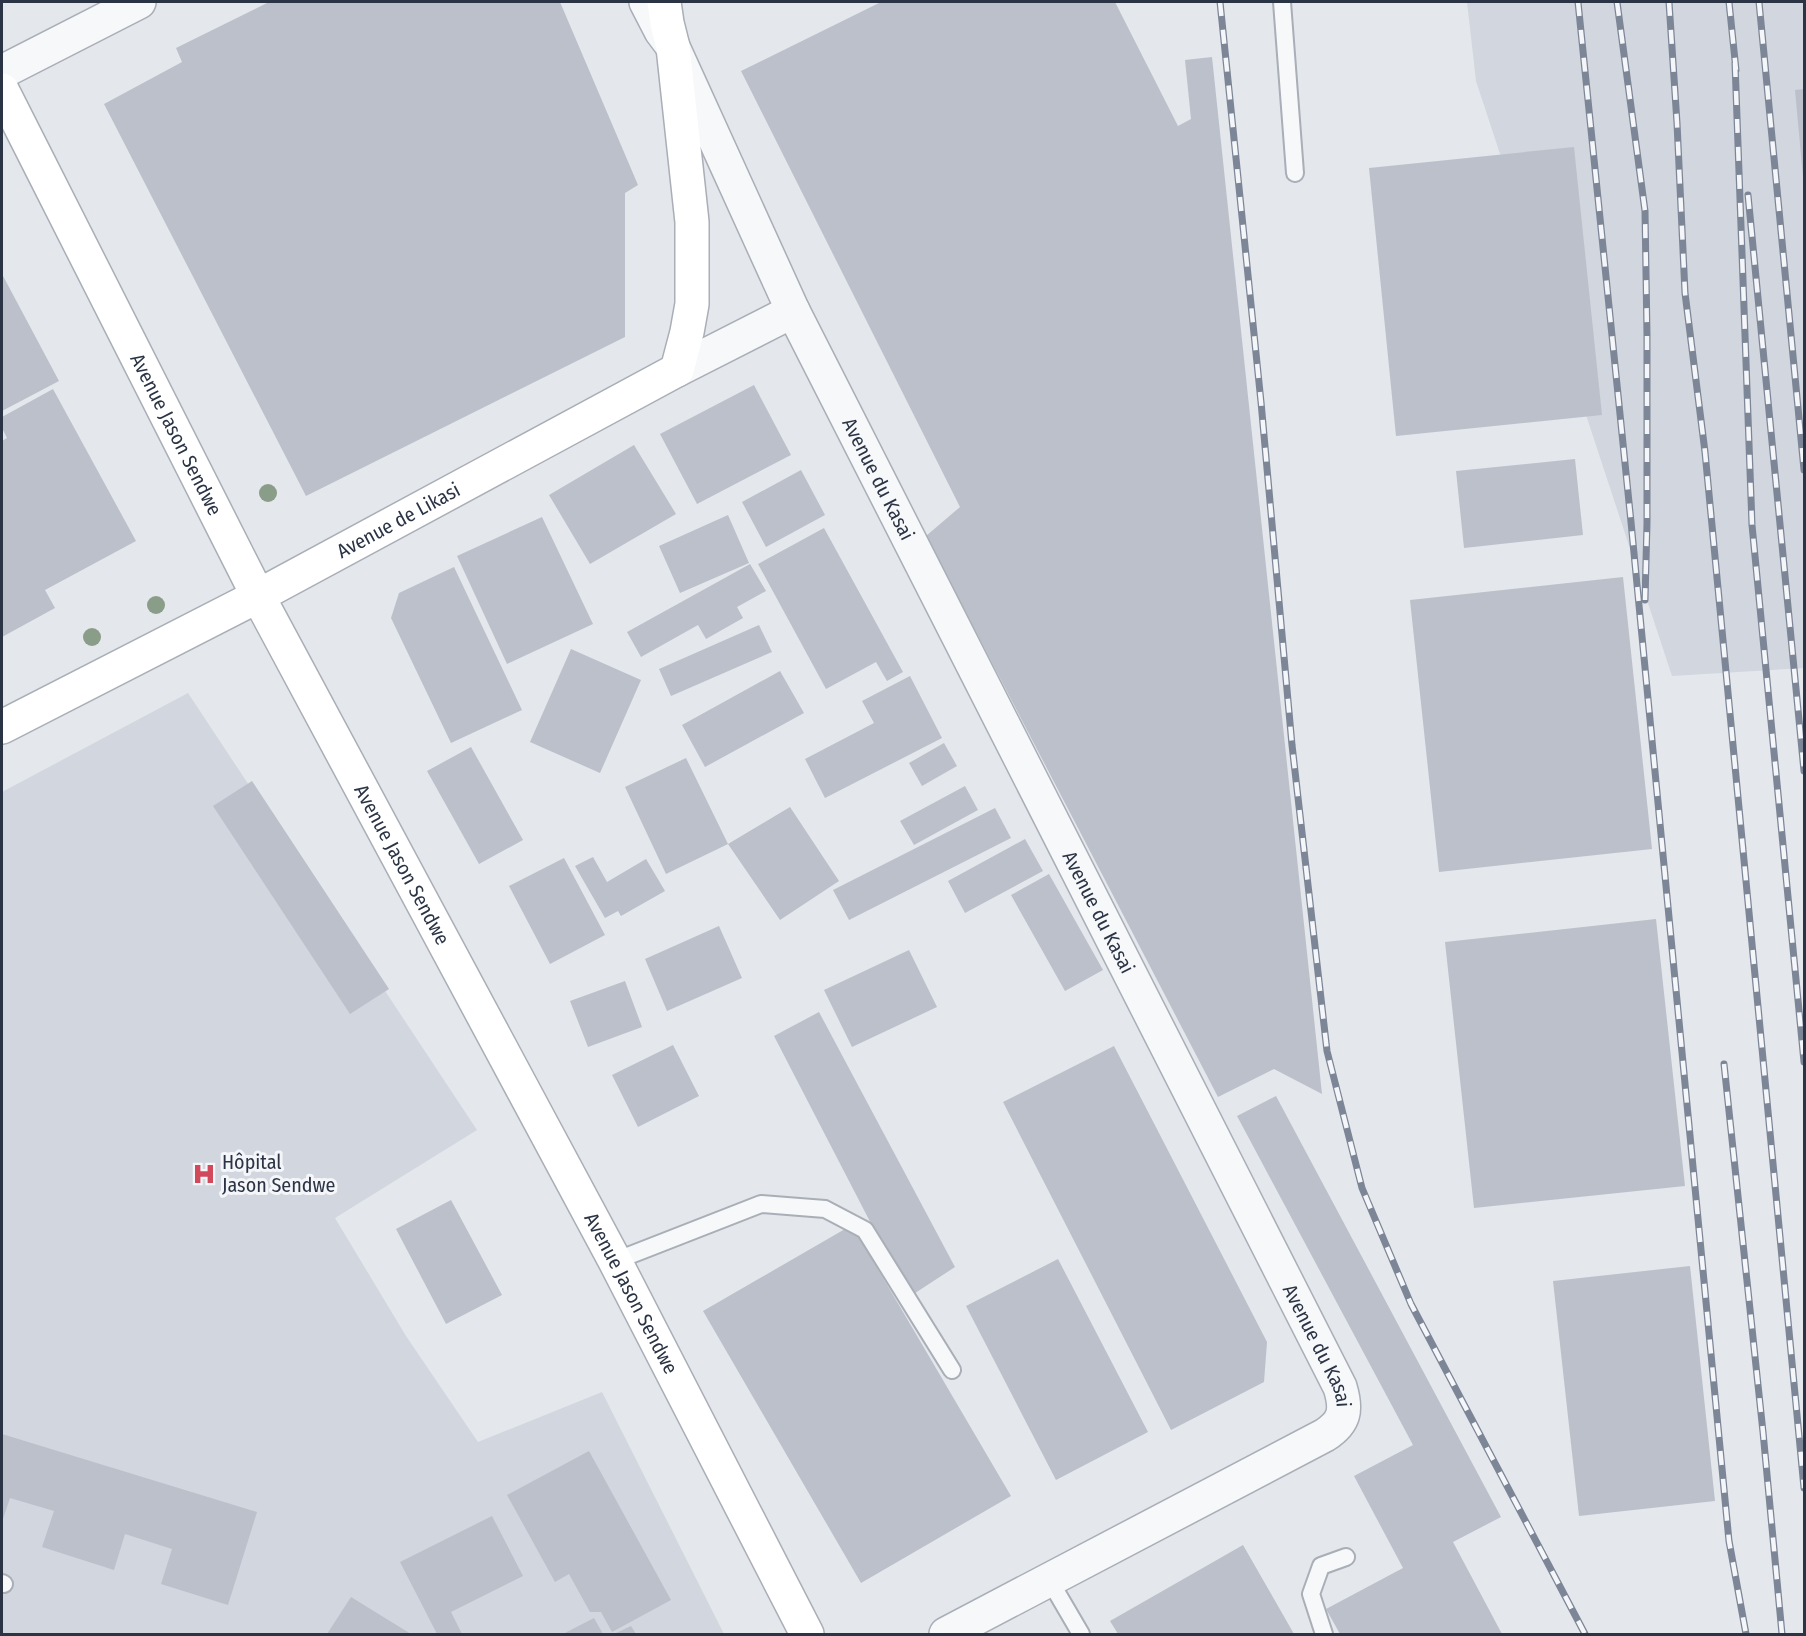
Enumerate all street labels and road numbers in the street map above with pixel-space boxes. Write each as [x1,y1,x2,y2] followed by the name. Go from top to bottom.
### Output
[125,349,227,519] street label: Avenue Jason Sendwe
[837,414,919,544] street label: Avenue du Kasai
[333,477,464,563] street label: Avenue de Likasi
[349,780,455,949] street label: Avenue Jason Sendwe
[1058,847,1140,977] street label: Avenue du Kasai
[579,1209,683,1378] street label: Avenue Jason Sendwe
[1278,1280,1356,1408] street label: Avenue du Kasai

